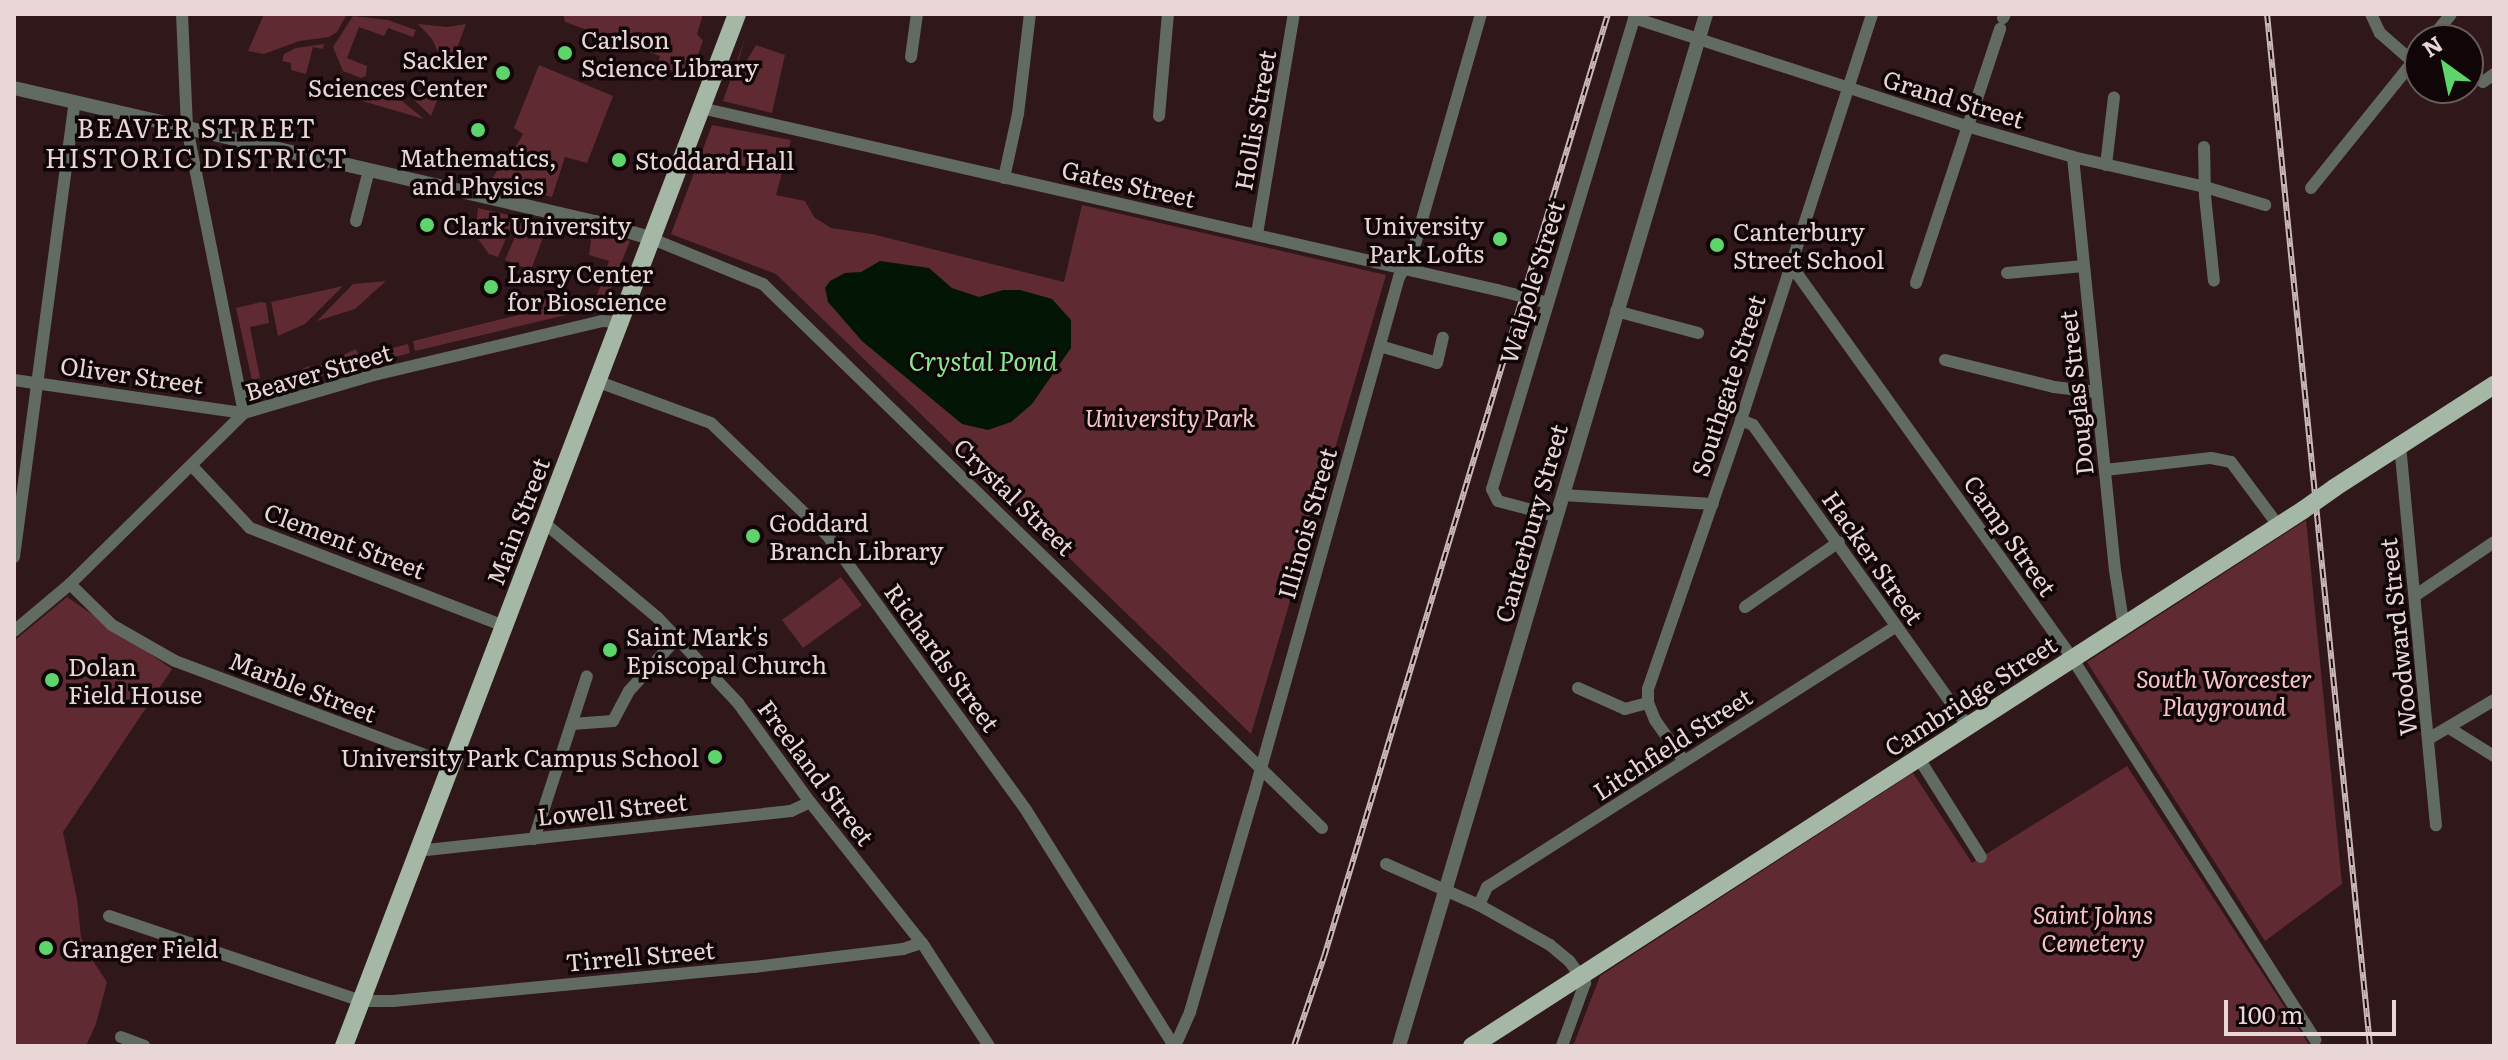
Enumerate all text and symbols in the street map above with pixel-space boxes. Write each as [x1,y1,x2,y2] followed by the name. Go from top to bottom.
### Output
[2404,24,2484,104] north arrow
[581,25,759,81] place label: Carlson Science Library
[2415,26,2448,64] text: N
[556,44,574,62] marker: Carlson Science Library
[308,45,487,101] place label: Sackler Sciences Center
[1227,48,1281,192] street label: Hollis Street
[1880,63,2028,133] street label: Grand Street
[494,64,512,82] marker: Sackler Sciences Center
[45,111,349,172] district label: BEAVER STREET HISTORIC DISTRICT
[469,121,487,139] marker: Mathematics, and Physics
[399,143,557,199] place label: Mathematics, and Physics
[635,146,794,174] place label: Stoddard Hall
[610,151,628,169] marker: Stoddard Hall
[1059,154,1199,212] street label: Gates Street
[1493,197,1569,367] street label: Walpole Street
[443,211,631,239] place label: Clark University
[1363,211,1484,267] place label: University Park Lofts
[418,216,436,234] marker: Clark University
[1733,217,1884,273] place label: Canterbury Street School
[1491,230,1509,248] marker: University Park Lofts
[1708,236,1726,254] marker: Canterbury Street School
[507,259,667,315] place label: Lasry Center for Bioscience
[482,278,500,296] marker: Lasry Center for Bioscience
[1684,291,1770,479] street label: Southgate Street
[2052,309,2098,477] street label: Douglas Street
[241,336,395,406] street label: Beaver Street
[908,344,1058,376] water label: Crystal Pond
[59,350,205,398] street label: Oliver Street
[1085,403,1255,431] park label: University Park
[1488,420,1572,626] street label: Canterbury Street
[949,432,1081,560] street label: Crystal Street
[1271,444,1341,602] street label: Illinois Street
[480,453,554,589] street label: Main Street
[1959,469,2063,601] street label: Camp Street
[1817,485,1931,629] street label: Hacker Street
[260,496,430,584] street label: Clement Street
[769,508,943,564] place label: Goddard Branch Library
[744,527,762,545] marker: Goddard Branch Library
[2372,537,2422,737] street label: Woodward Street
[880,577,1006,737] street label: Richards Street
[626,622,827,678] place label: Saint Mark's Episcopal Church
[1879,629,2061,761] street label: Cambridge Street
[601,641,619,659] marker: Saint Mark's Episcopal Church
[225,645,381,727] street label: Marble Street
[68,652,202,708] place label: Dolan Field House
[2136,664,2312,720] park label: South Worcester Playground
[43,671,61,689] marker: Dolan Field House
[1587,681,1757,805] street label: Litchfield Street
[753,694,881,850] street label: Freeland Street
[340,743,699,771] place label: University Park Campus School
[706,748,724,766] marker: University Park Campus School
[535,786,689,830] street label: Lowell Street
[2033,900,2153,956] park label: Saint Johns Cemetery
[62,934,218,962] place label: Granger Field
[564,934,716,976] street label: Tirrell Street
[37,939,55,957] marker: Granger Field
[2228,984,2400,1034] scale bar
[2238,996,2304,1031] text: 100 m

